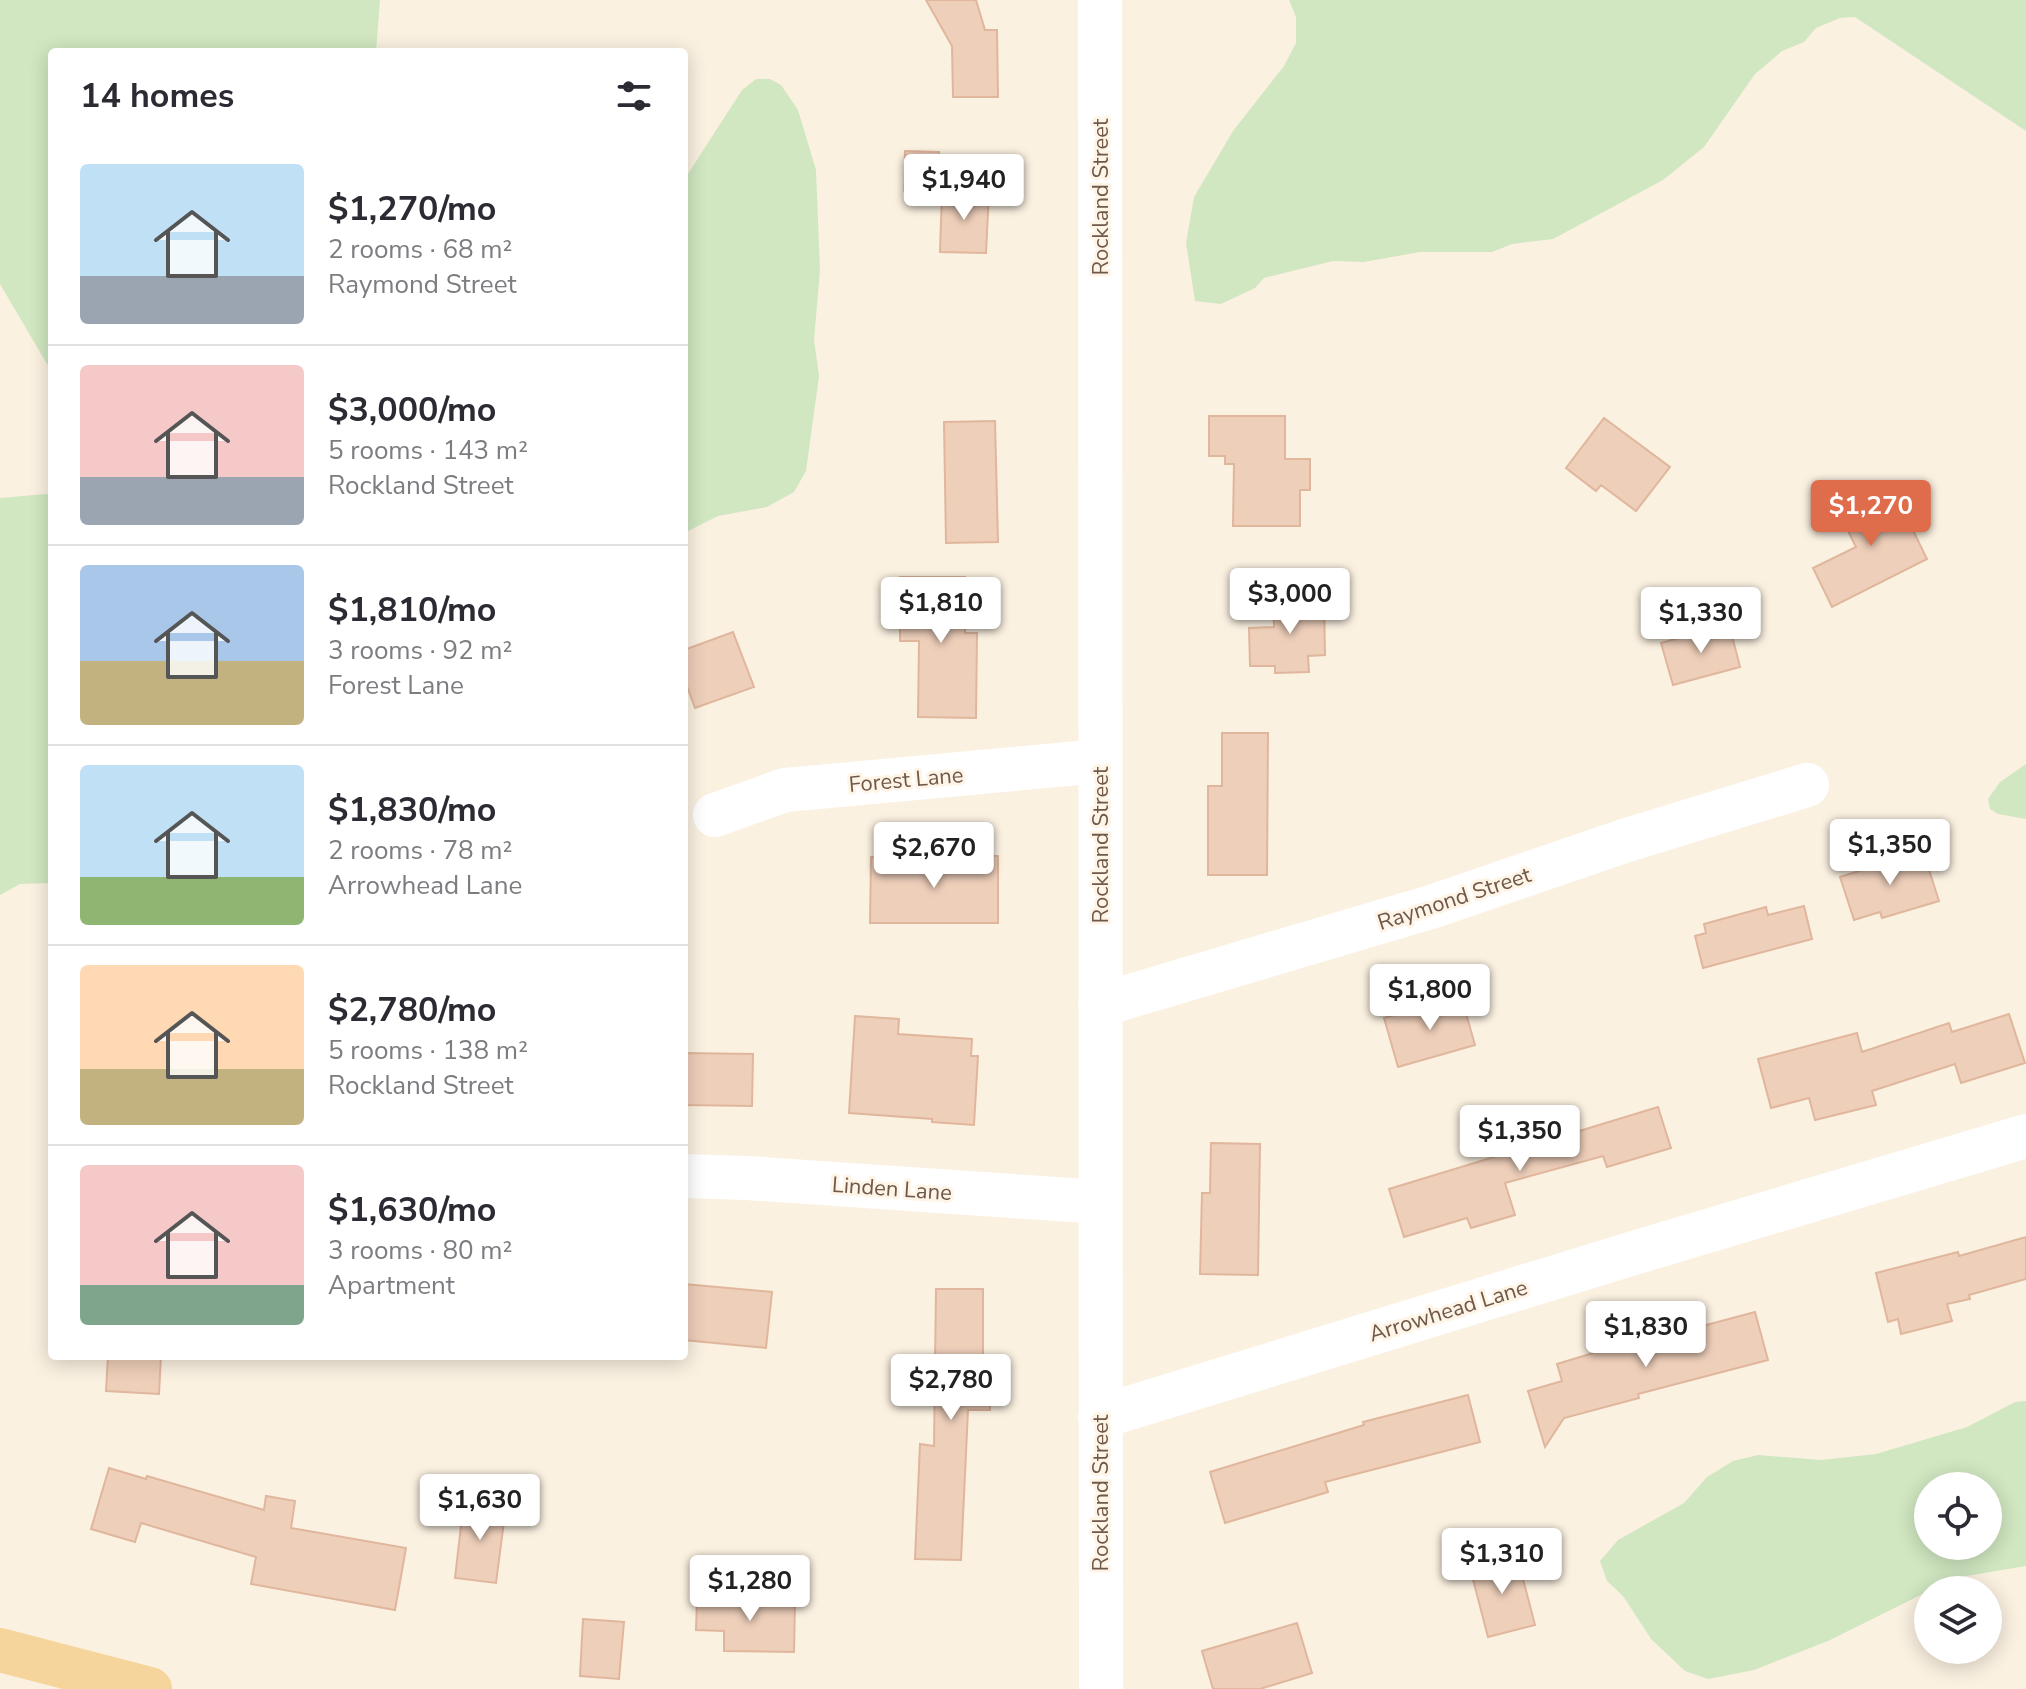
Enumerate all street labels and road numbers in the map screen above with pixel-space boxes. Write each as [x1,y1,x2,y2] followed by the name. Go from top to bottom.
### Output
[1086,118,1116,276] street label: Rockland Street
[848,760,965,800] street label: Forest Lane
[1086,766,1116,924] street label: Rockland Street
[1374,860,1535,938] street label: Raymond Street
[831,1170,953,1208] street label: Linden Lane
[1365,1273,1531,1349] street label: Arrowhead Lane
[1086,1414,1116,1572] street label: Rockland Street

